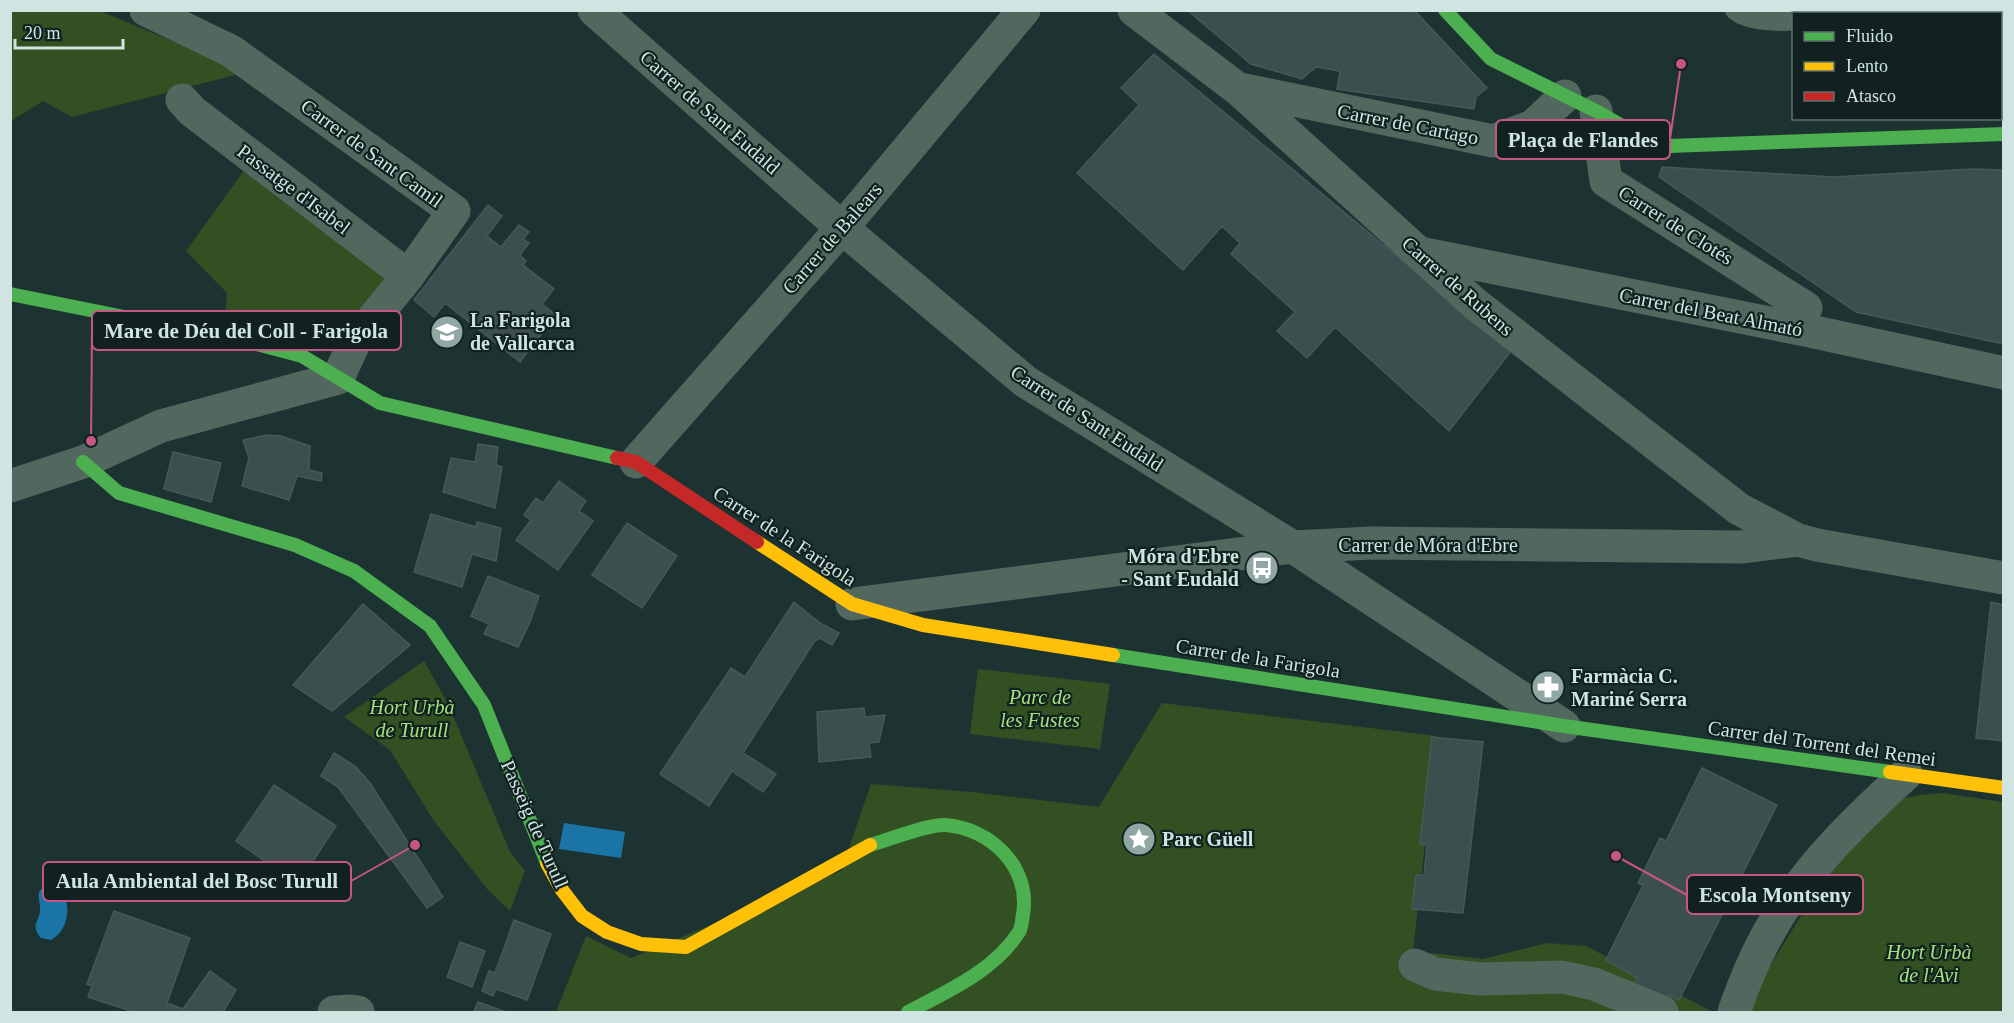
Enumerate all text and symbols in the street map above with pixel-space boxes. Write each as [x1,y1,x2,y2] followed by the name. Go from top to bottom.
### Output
[15,12,123,50] scale bar
[1792,12,2002,120] legend
[24,23,61,43] text: 20 m
[1846,26,1893,46] text: Fluido
[636,46,784,178] street label: Carrer de Sant Eudald
[1846,56,1888,76] text: Lento
[1846,86,1896,106] text: Atasco
[297,94,447,212] street label: Carrer de Sant Camil
[1335,100,1480,149] street label: Carrer de Cartago
[1496,120,1670,159] callout: Plaça de Flandes
[1508,128,1658,152] text: Plaça de Flandes
[233,140,355,240] street label: Passatge d'Isabel
[778,178,886,298] street label: Carrer de Balears
[1615,181,1738,269] street label: Carrer de Clotés
[1398,232,1518,340] street label: Carrer de Rubens
[1618,283,1804,341] street label: Carrer del Beat Almató
[470,309,575,354] place label: La Farigola de Vallcarca
[92,311,401,350] callout: Mare de Déu del Coll - Farigola
[429,314,465,350] school or university icon: La Farigola de Vallcarca
[104,319,389,343] text: Mare de Déu del Coll - Farigola
[1007,361,1167,475] street label: Carrer de Sant Eudald
[709,482,861,591] street label: Carrer de la Farigola
[1338,534,1518,556] street label: Carrer de Móra d'Ebre
[1121,545,1239,590] place label: Móra d'Ebre - Sant Eudald
[1244,550,1280,586] bus stop icon: Móra d'Ebre - Sant Eudald
[1174,634,1342,683] street label: Carrer de la Farigola
[1571,665,1687,710] place label: Farmàcia C. Mariné Serra
[1530,669,1566,705] pharmacy icon: Farmàcia C. Mariné Serra
[1000,686,1080,731] park label: Parc de les Fustes
[368,696,455,741] park label: Hort Urbà de Turull
[1706,716,1938,770] street label: Carrer del Torrent del Remei
[496,757,573,892] street label: Passeig de Turull
[1121,821,1157,857] place icon: Parc Güell
[1162,828,1254,850] place label: Parc Güell
[43,862,351,901] callout: Aula Ambiental del Bosc Turull
[56,869,338,893] text: Aula Ambiental del Bosc Turull
[1687,875,1863,914] callout: Escola Montseny
[1699,883,1852,907] text: Escola Montseny
[1885,941,1972,986] park label: Hort Urbà de l'Avi

